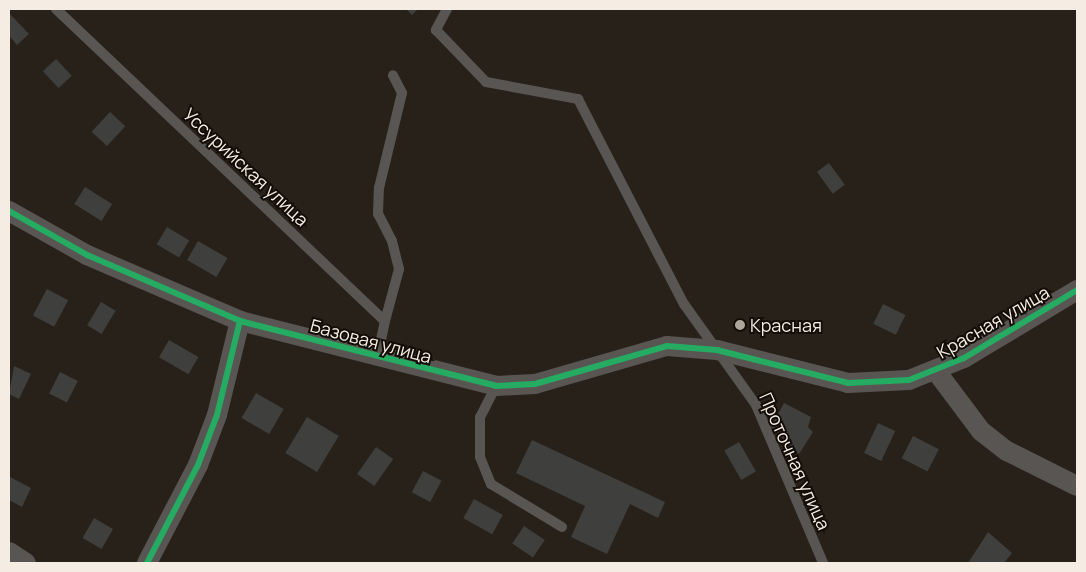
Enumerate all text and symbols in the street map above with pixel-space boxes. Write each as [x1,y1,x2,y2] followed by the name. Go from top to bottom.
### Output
[179,104,313,230] street label: Уссурийская улица
[933,281,1053,363] street label: Красная улица
[308,314,434,368] street label: Базовая улица
[750,314,822,336] place label: Красная
[734,319,746,331] marker: Красная
[755,389,835,533] street label: Проточная улица

